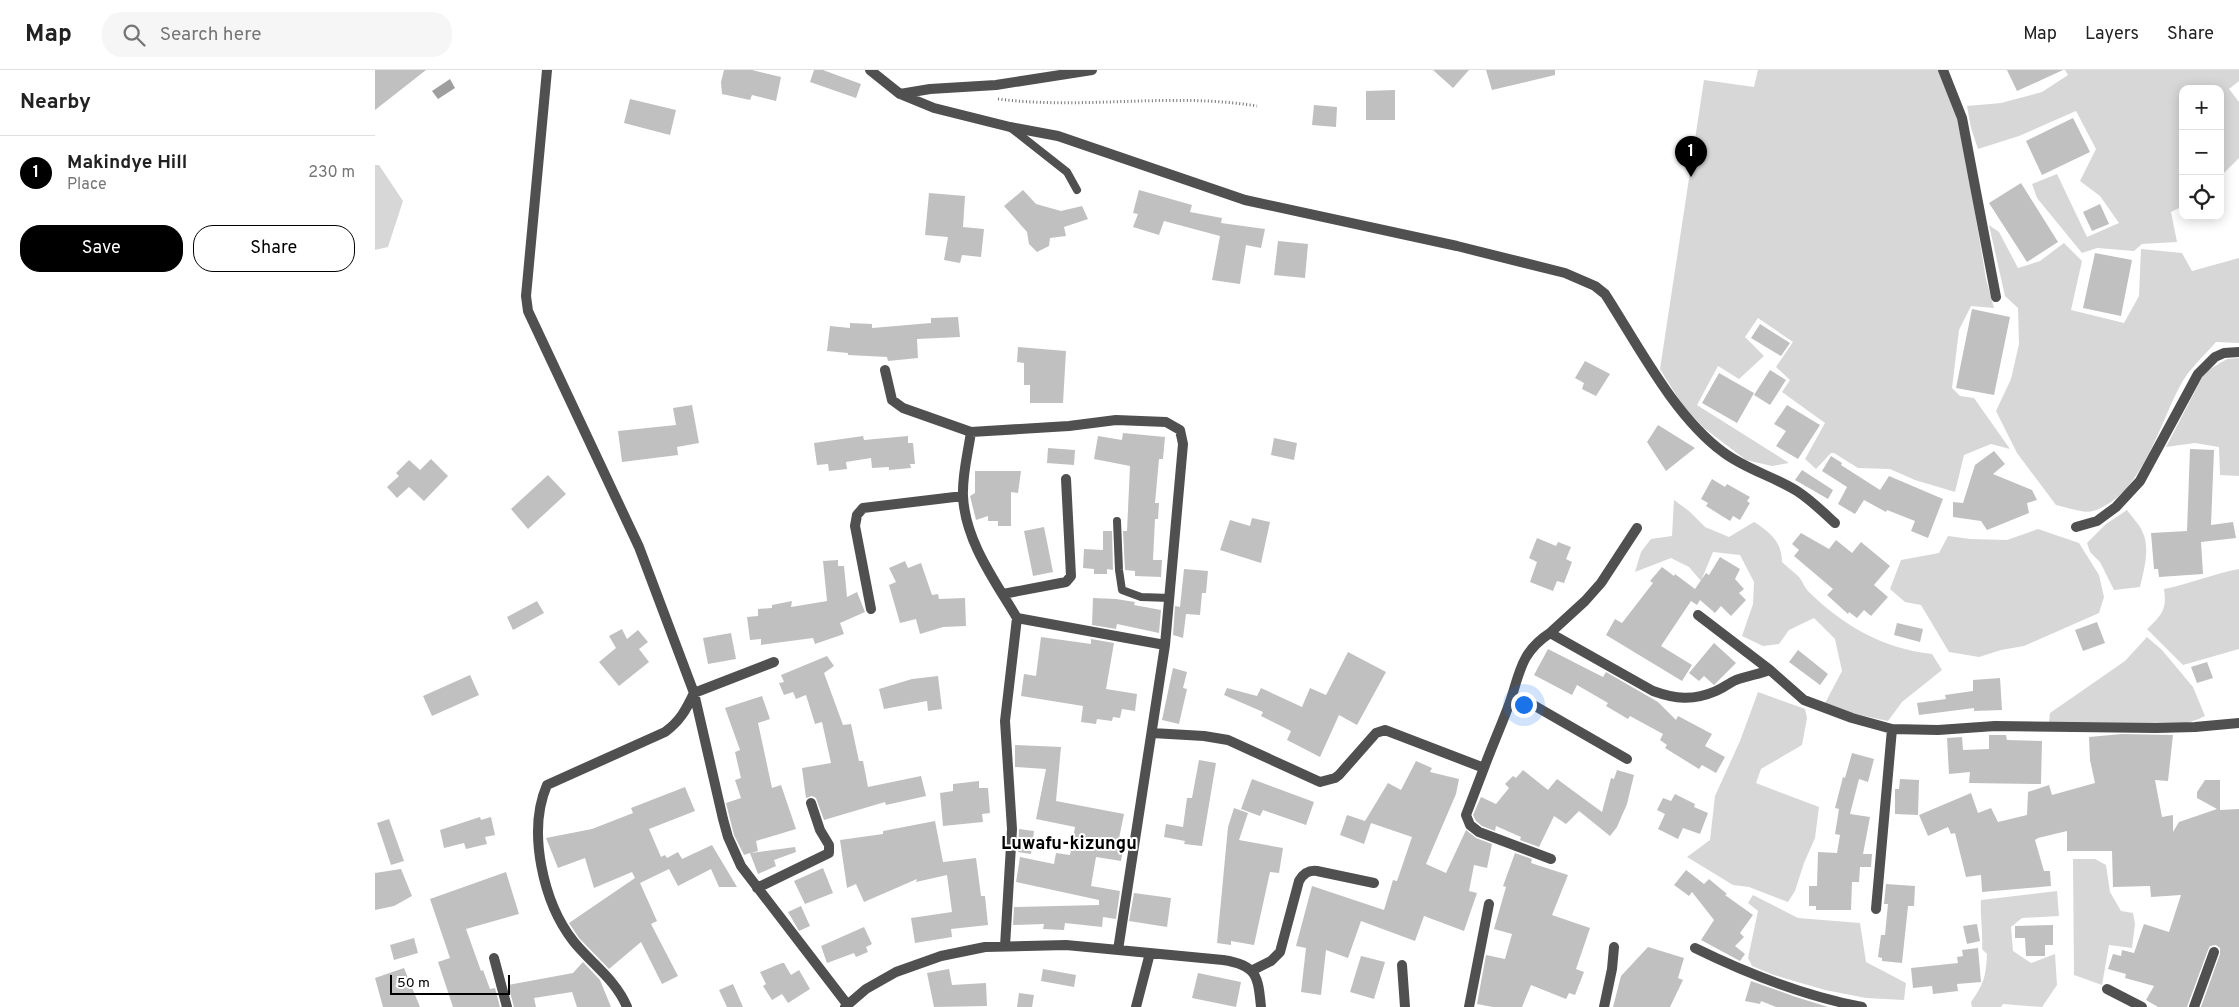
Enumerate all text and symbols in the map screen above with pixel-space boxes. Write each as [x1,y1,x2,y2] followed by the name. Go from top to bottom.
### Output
[102,12,452,57] search box
[25,20,72,50] text: Map
[120,21,148,49] icon: search
[160,23,261,47] text: Search here
[2023,23,2057,46] text: Map
[2085,23,2139,46] text: Layers
[2167,23,2214,46] text: Share
[2179,85,2224,220] map controls
[2179,85,2224,130] button: +
[20,89,91,116] text: Nearby
[2179,130,2224,175] button: −
[1675,136,1707,177] pin: 1
[67,151,187,175] text: Makindye Hill
[33,163,39,183] text: 1
[308,163,355,183] text: 230 m
[67,175,107,195] text: Place
[2179,175,2224,220] button: locate
[20,225,183,272] button: Save
[193,225,355,272] button: Share
[1511,692,1537,718] your location
[1001,833,1137,856] district label: Luwafu-kizungu
[390,972,510,995] scale bar
[397,975,430,992] text: 50 m

